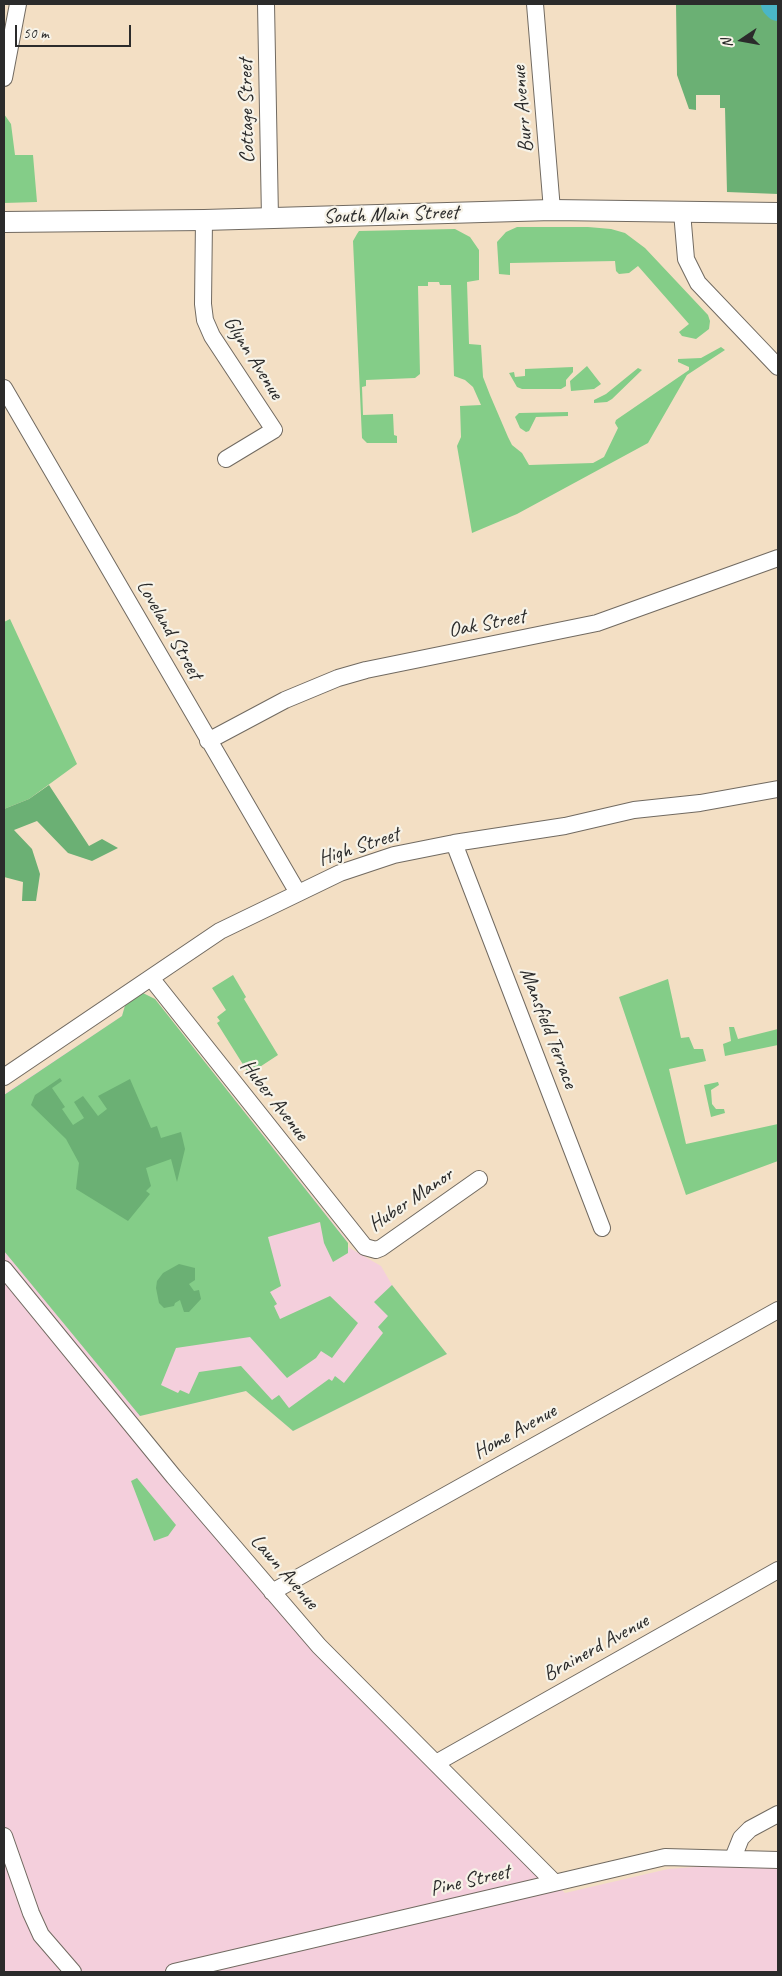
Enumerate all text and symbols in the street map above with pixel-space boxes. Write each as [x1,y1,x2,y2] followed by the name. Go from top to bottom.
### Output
[18,15,134,47] scale bar
[717,15,767,65] north arrow
[23,24,49,43] text: 50 m
[718,37,736,49] text: N
[233,58,261,164] street label: Cottage Street
[507,64,539,154] street label: Burr Avenue
[323,200,459,230] street label: South Main Street
[218,312,288,404] street label: Glynn Avenue
[130,576,208,684] street label: Loveland Street
[446,604,528,644] street label: Oak Street
[315,822,403,872] street label: High Street
[513,964,583,1092] street label: Mansfield Terrace
[234,1054,314,1146] street label: Huber Avenue
[364,1163,458,1237] street label: Huber Manor
[469,1399,561,1465] street label: Home Avenue
[244,1529,324,1615] street label: Lawn Avenue
[539,1609,653,1687] street label: Brainerd Avenue
[428,1860,512,1902] street label: Pine Street

